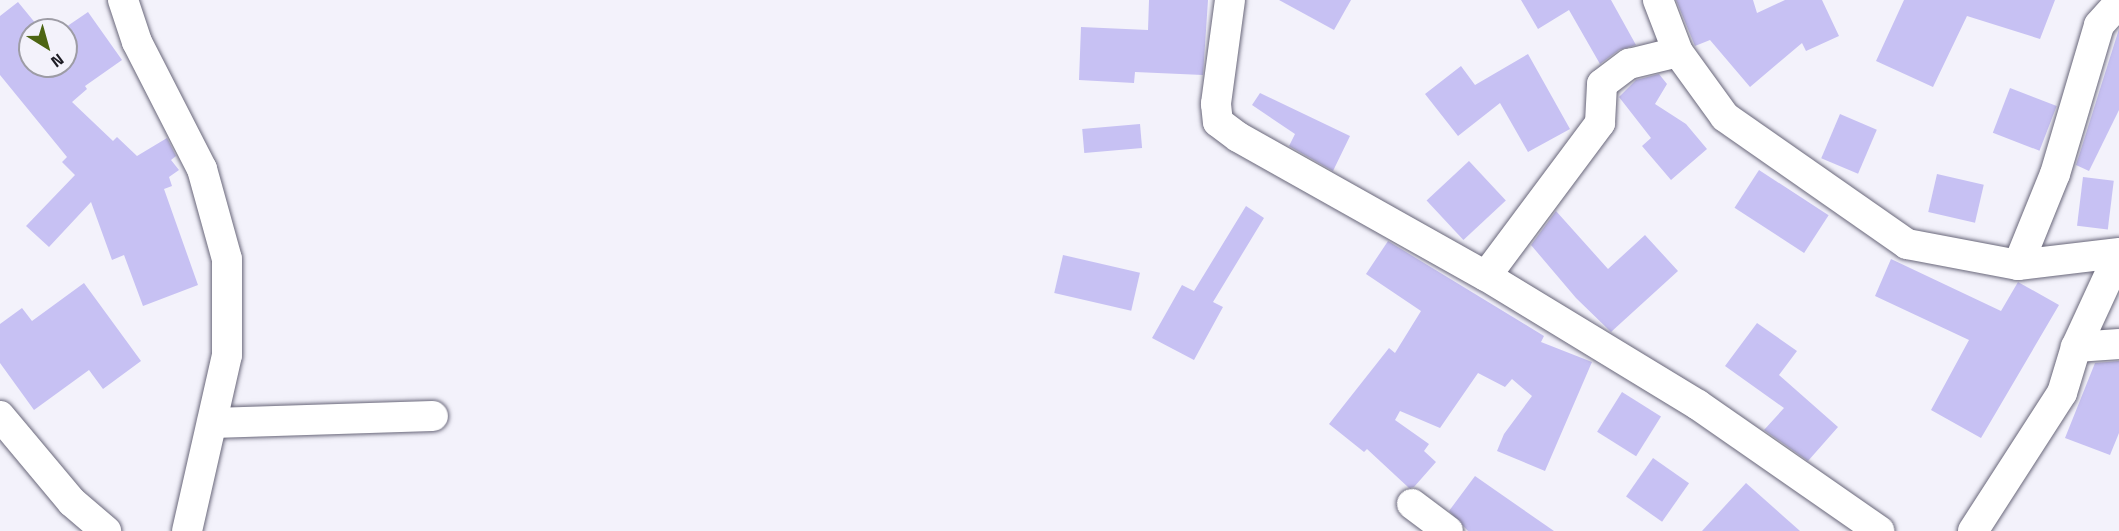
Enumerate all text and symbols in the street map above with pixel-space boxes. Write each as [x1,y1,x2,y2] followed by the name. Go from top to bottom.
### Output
[18,18,78,78] north arrow
[46,48,69,74] text: N

